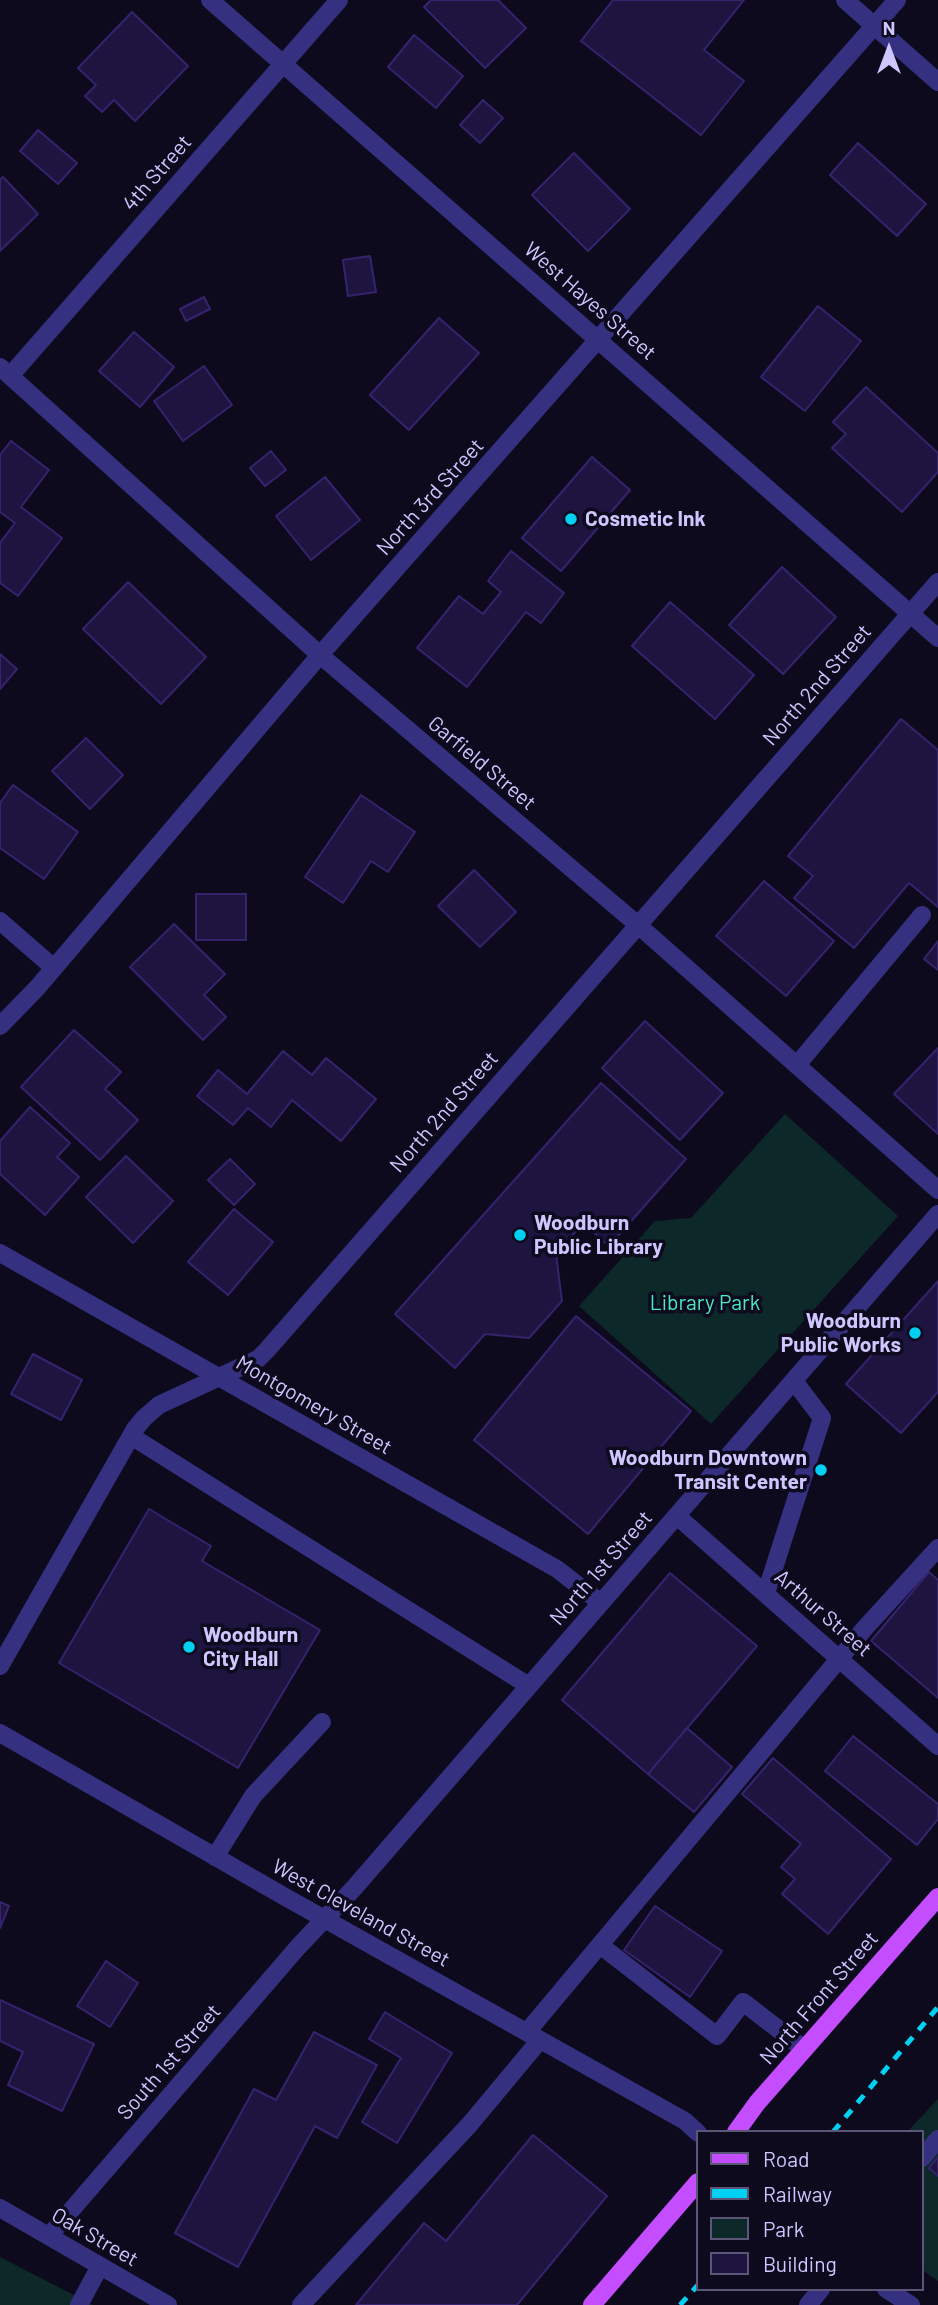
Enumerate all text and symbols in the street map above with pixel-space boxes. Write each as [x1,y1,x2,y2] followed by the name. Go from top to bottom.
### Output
[854,14,924,84] north arrow
[883,16,895,39] text: N
[117,130,197,216] street label: 4th Street
[519,237,661,365] street label: West Hayes Street
[371,434,489,560] street label: North 3rd Street
[585,506,706,532] place label: Cosmetic Ink
[563,511,579,527] marker: Cosmetic Ink
[758,619,876,751] street label: North 2nd Street
[423,711,541,815] street label: Garfield Street
[385,1046,503,1178] street label: North 2nd Street
[534,1210,663,1260] place label: Woodburn Public Library
[512,1227,528,1243] marker: Woodburn Public Library
[650,1290,760,1316] park label: Library Park
[781,1308,901,1358] place label: Woodburn Public Works
[907,1325,923,1341] marker: Woodburn Public Works
[232,1350,396,1460] street label: Montgomery Street
[609,1445,807,1495] place label: Woodburn Downtown Transit Center
[813,1462,829,1478] marker: Woodburn Downtown Transit Center
[544,1506,658,1630] street label: North 1st Street
[769,1564,877,1662] street label: Arthur Street
[203,1622,298,1672] place label: Woodburn City Hall
[181,1639,197,1655] marker: Woodburn City Hall
[268,1854,454,1972] street label: West Cleveland Street
[754,1926,884,2070] street label: North Front Street
[112,1999,226,2125] street label: South 1st Street
[696,2130,924,2291] legend
[763,2146,809,2171] text: Road
[763,2181,832,2206] text: Railway
[47,2202,143,2272] street label: Oak Street
[763,2216,804,2241] text: Park
[763,2251,837,2276] text: Building

